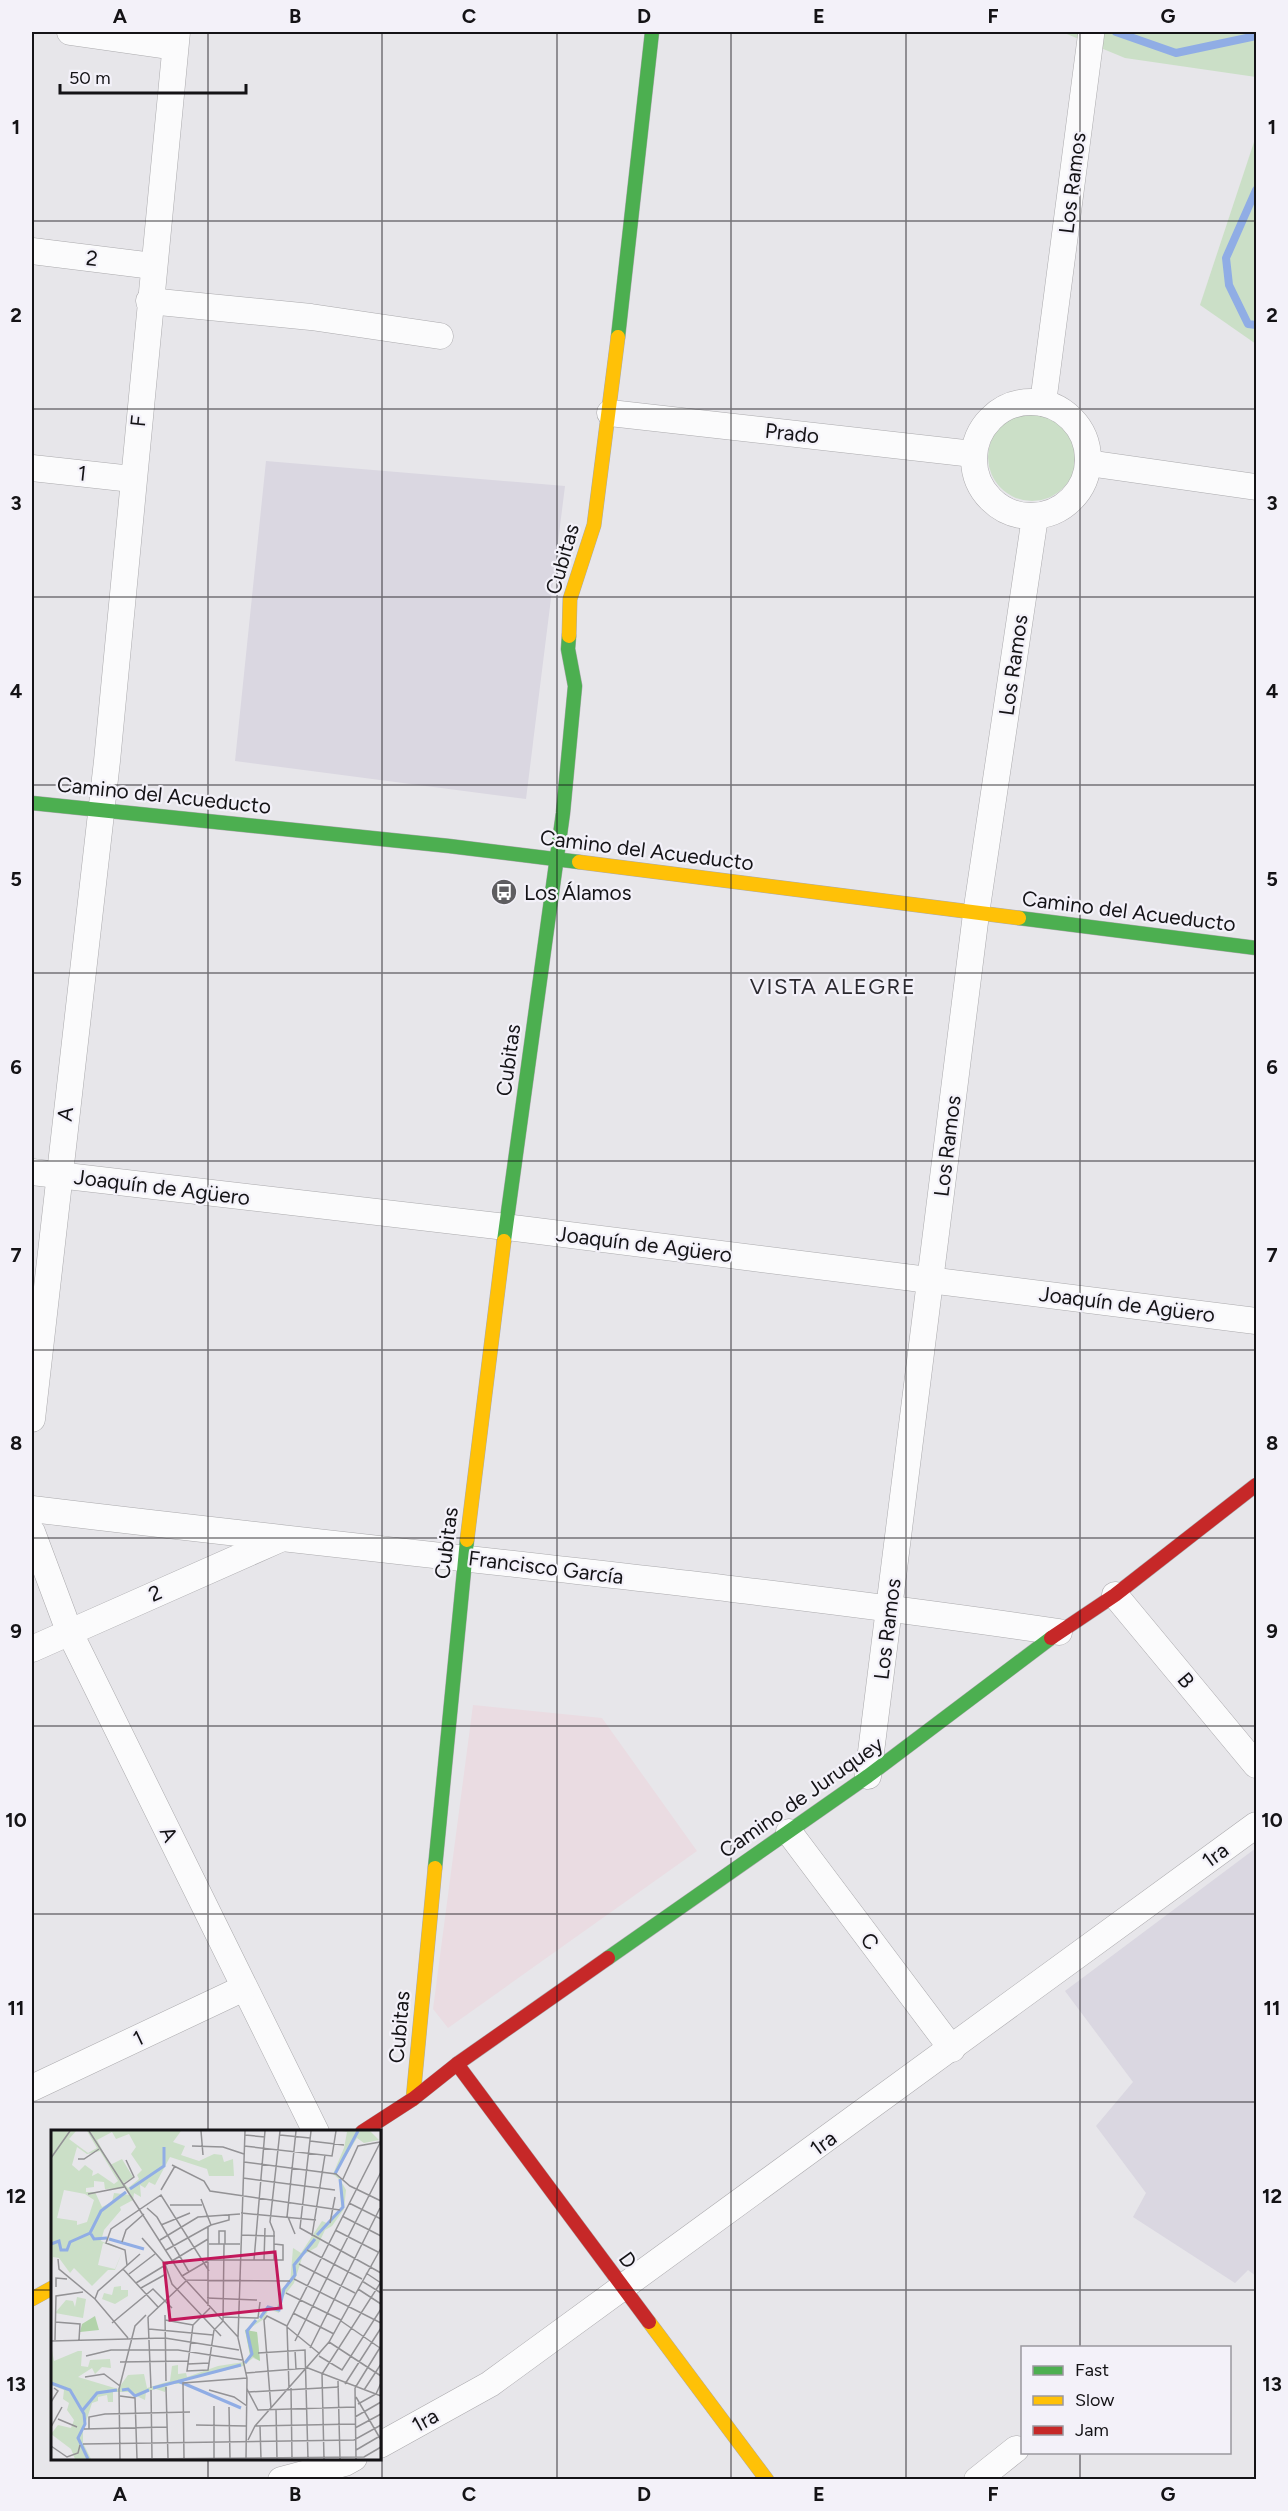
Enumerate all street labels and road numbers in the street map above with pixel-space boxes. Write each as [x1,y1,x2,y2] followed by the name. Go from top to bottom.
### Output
[1053,131,1091,235] street label: Los Ramos
[85,245,99,271] street label: 2
[125,414,151,428] street label: F
[764,418,820,448] street label: Prado
[76,460,88,486] street label: 1
[540,521,584,597] street label: Cubitas
[994,613,1032,717] street label: Los Ramos
[56,771,272,819] street label: Camino del Acueducto
[539,824,755,876] street label: Camino del Acueducto
[1021,885,1237,937] street label: Camino del Acueducto
[491,1022,525,1098] street label: Cubitas
[928,1094,966,1198] street label: Los Ramos
[52,1105,78,1123] street label: A
[73,1164,251,1210] street label: Joaquín de Agüero
[555,1221,733,1267] street label: Joaquín de Agüero
[1038,1281,1216,1327] street label: Joaquín de Agüero
[429,1506,463,1580] street label: Cubitas
[467,1545,625,1589] street label: Francisco García
[868,1577,906,1681] street label: Los Ramos
[145,1579,165,1607] street label: 2
[1172,1667,1200,1693] street label: B
[714,1731,888,1863] street label: Camino de Juruquey
[155,1822,183,1846] street label: A
[1197,1837,1233,1873] street label: 1ra
[855,1927,885,1955] street label: C
[383,1990,415,2064] street label: Cubitas
[129,2025,147,2051] street label: 1
[805,2125,841,2161] street label: 1ra
[614,2247,642,2273] street label: D
[407,2403,443,2437] street label: 1ra

